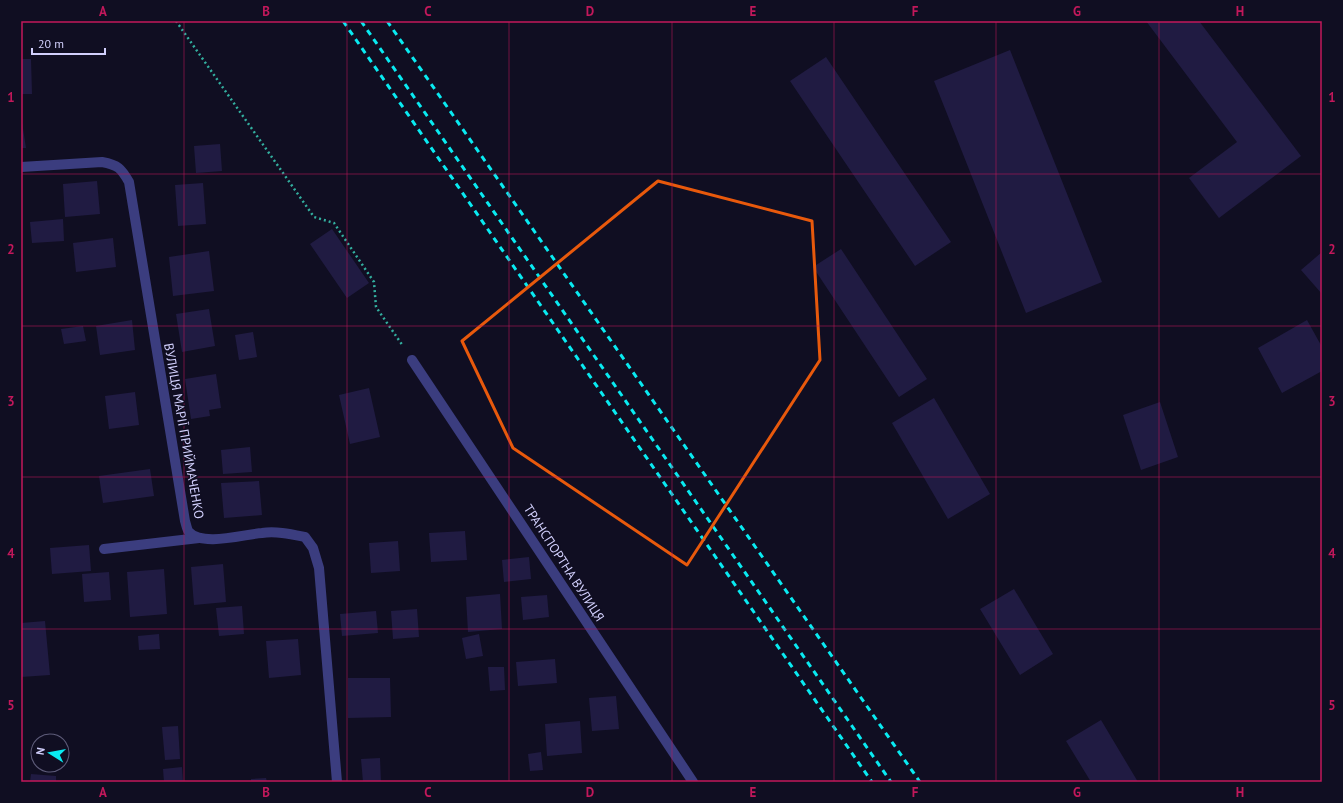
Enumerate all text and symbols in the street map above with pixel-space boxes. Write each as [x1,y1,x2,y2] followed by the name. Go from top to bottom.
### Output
[99,3,107,20] text: A
[262,3,270,20] text: B
[424,3,432,20] text: C
[586,3,594,20] text: D
[750,3,757,20] text: E
[912,3,919,20] text: F
[1073,3,1081,20] text: G
[1236,3,1244,20] text: H
[32,30,105,56] scale bar
[38,36,64,51] text: 20 m
[7,89,15,106] text: 1
[1328,89,1336,106] text: 1
[7,241,15,258] text: 2
[1328,241,1336,258] text: 2
[160,342,208,520] street label: ВУЛИЦЯ МАРІЇ ПРИЙМАЧЕНКО
[7,393,15,410] text: 3
[1328,393,1336,410] text: 3
[520,501,608,625] street label: ТРАНСПОРТНА ВУЛИЦЯ
[7,545,15,562] text: 4
[1328,545,1336,562] text: 4
[7,697,15,714] text: 5
[1328,697,1336,714] text: 5
[30,733,70,773] north arrow
[33,746,48,756] text: N
[99,784,107,801] text: A
[262,784,270,801] text: B
[424,784,432,801] text: C
[586,784,594,801] text: D
[750,784,757,801] text: E
[912,784,919,801] text: F
[1073,784,1081,801] text: G
[1236,784,1244,801] text: H

